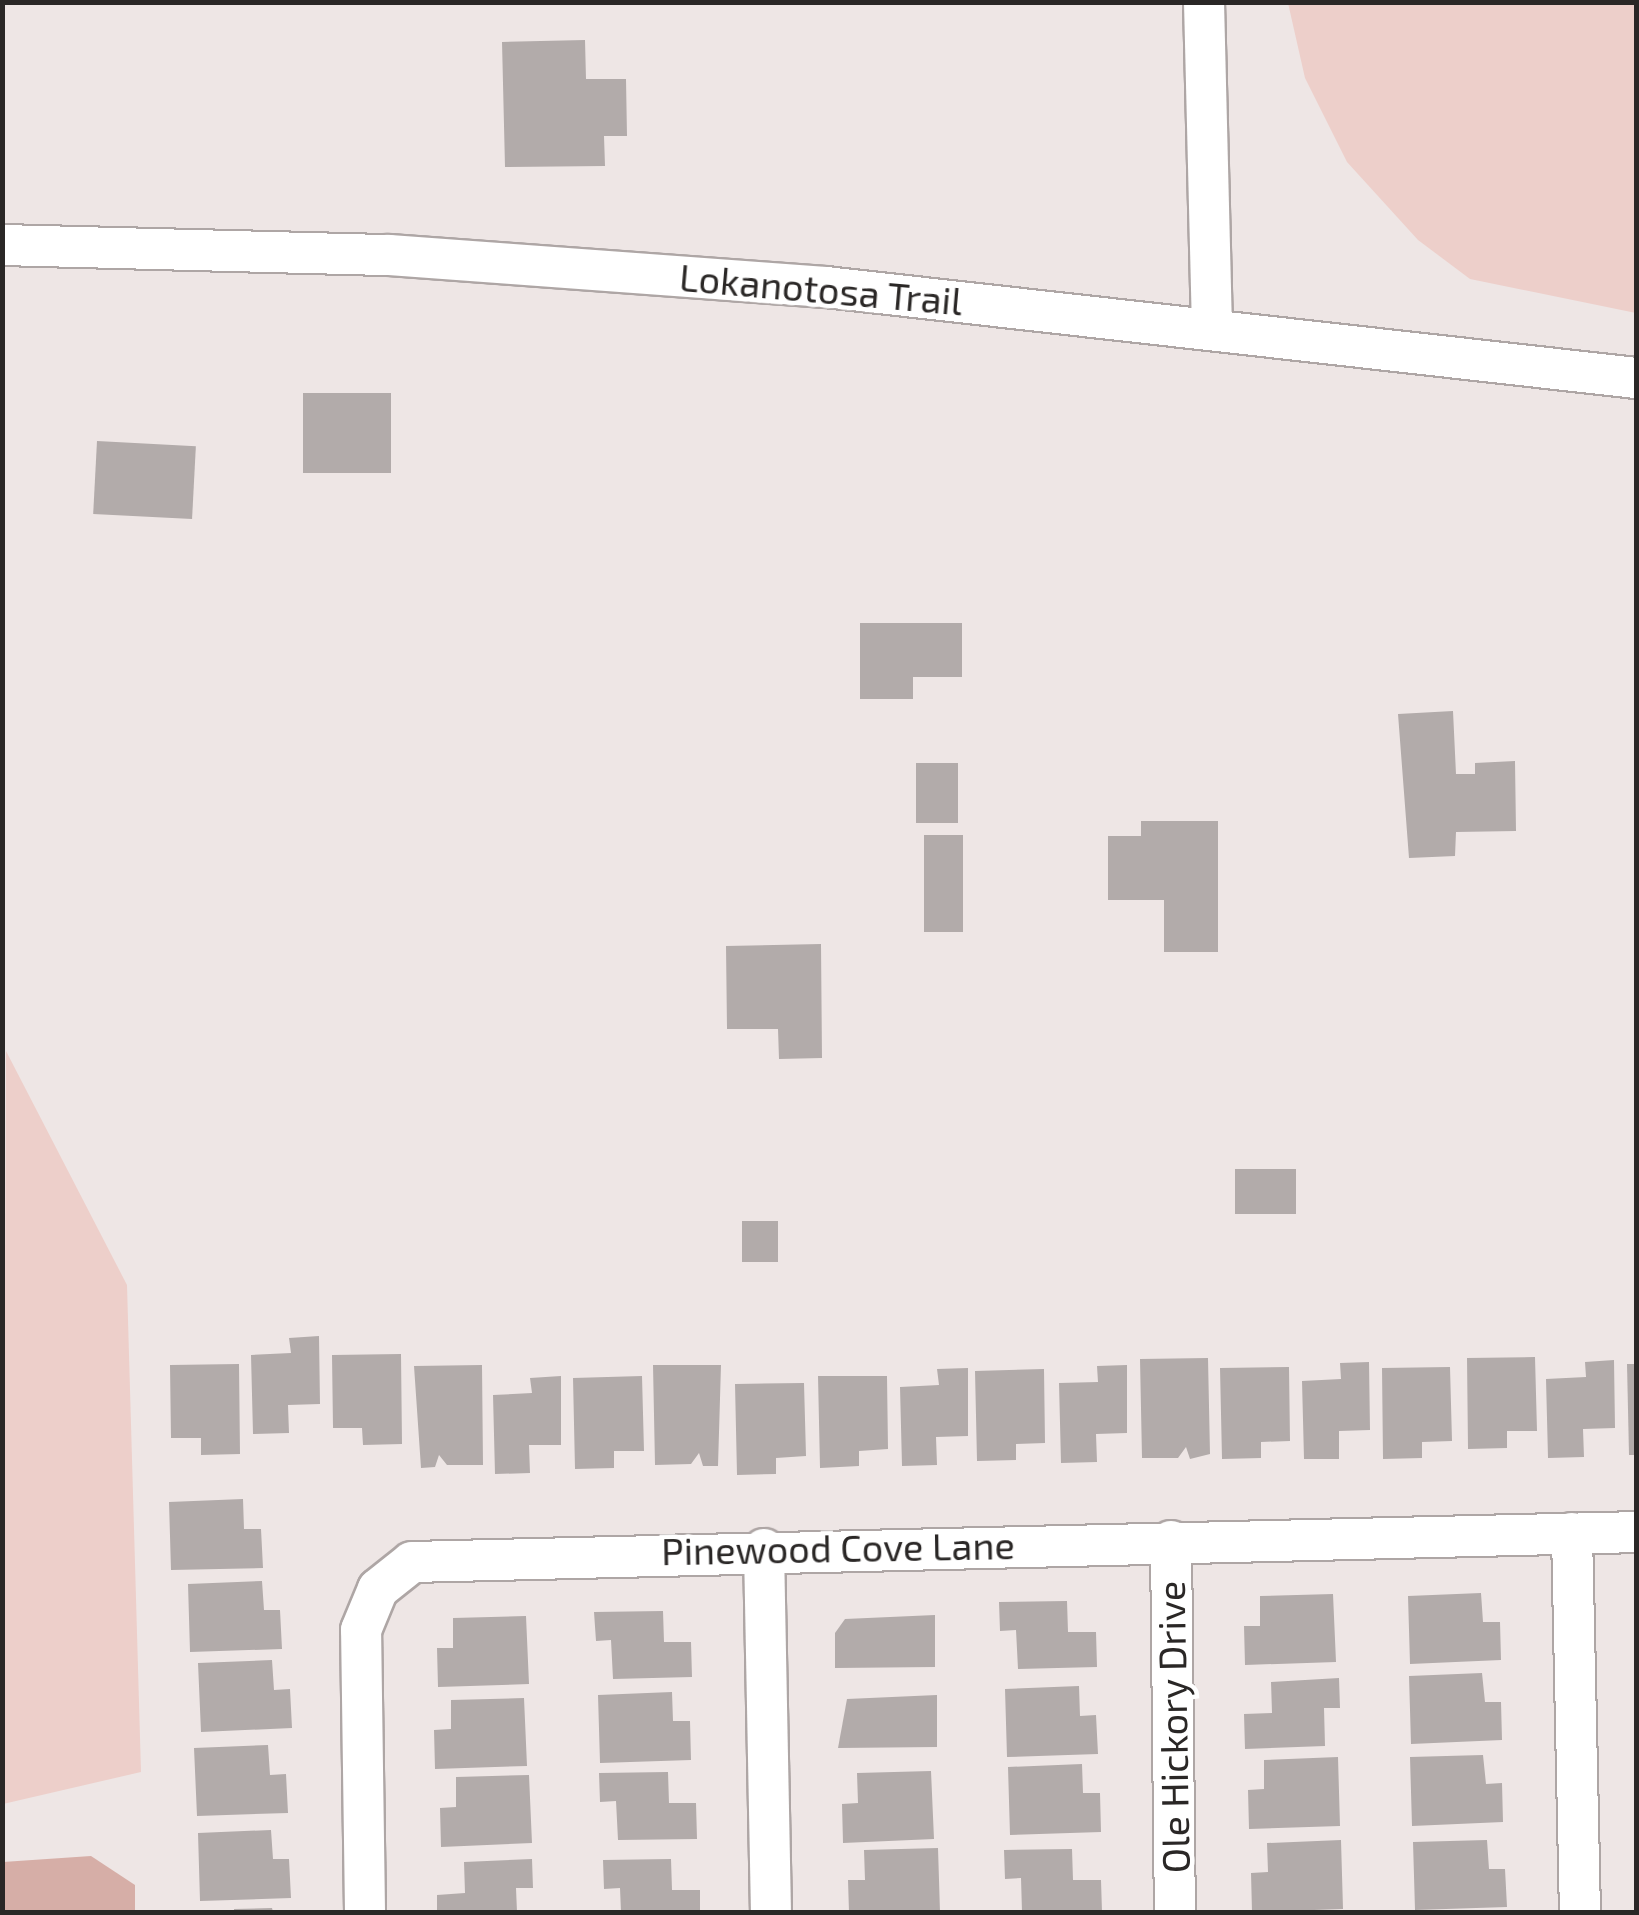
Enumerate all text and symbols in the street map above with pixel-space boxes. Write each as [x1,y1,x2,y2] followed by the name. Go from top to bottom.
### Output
[677,254,965,324] street label: Lokanotosa Trail
[661,1522,1015,1574] street label: Pinewood Cove Lane
[1148,1580,1198,1874] street label: Ole Hickory Drive

